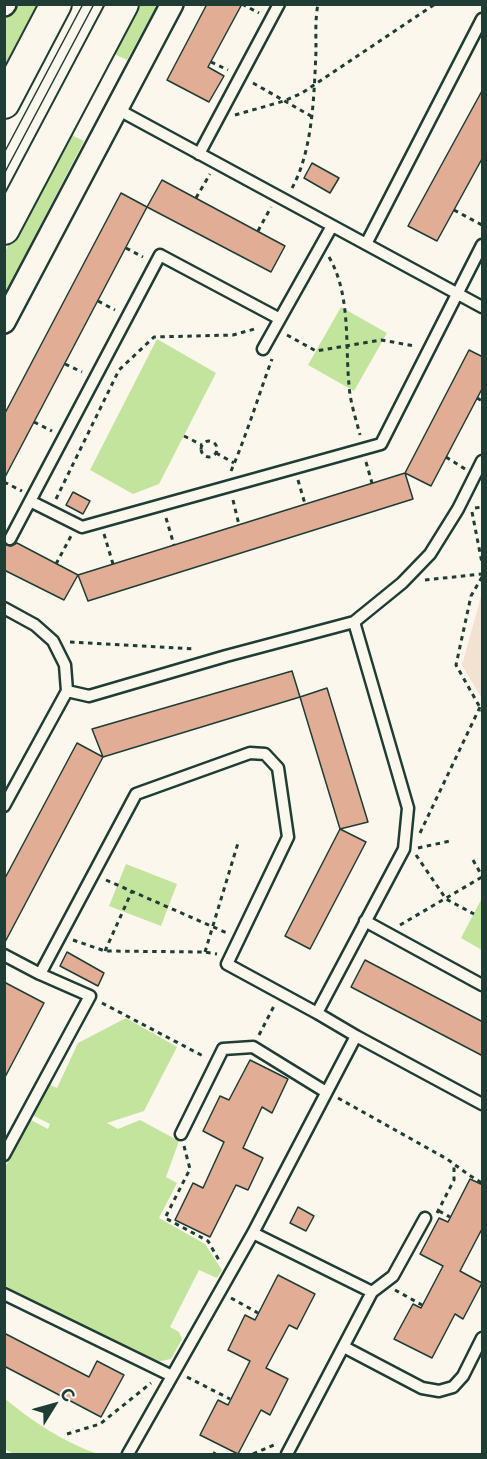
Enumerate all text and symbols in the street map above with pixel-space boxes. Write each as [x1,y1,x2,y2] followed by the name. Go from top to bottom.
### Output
[24,1375,84,1435] north arrow
[55,1382,82,1406] text: С

